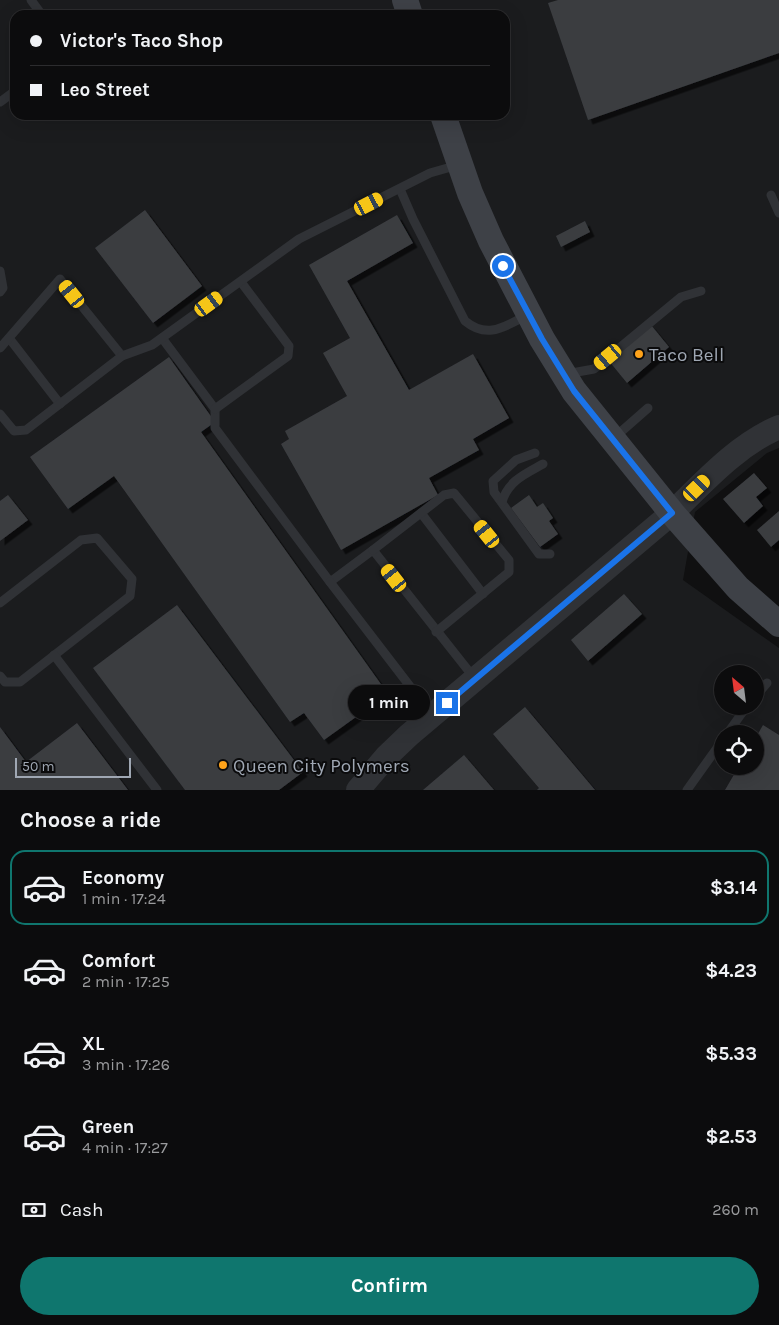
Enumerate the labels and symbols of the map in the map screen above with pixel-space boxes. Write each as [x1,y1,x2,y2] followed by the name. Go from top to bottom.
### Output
[352,191,385,217] car
[492,255,514,277] route start
[56,278,87,310] car
[192,289,225,319] car
[591,342,624,372] car
[649,344,724,366] place label: Taco Bell
[633,348,645,360] marker: Taco Bell
[680,472,713,504] car
[471,518,502,550] car
[378,562,409,594] car
[714,665,764,715] north arrow
[347,686,430,720] callout: 1 min
[436,692,458,714] route end
[15,755,131,778] scale bar
[233,755,410,777] place label: Queen City Polymers
[217,759,229,771] marker: Queen City Polymers

